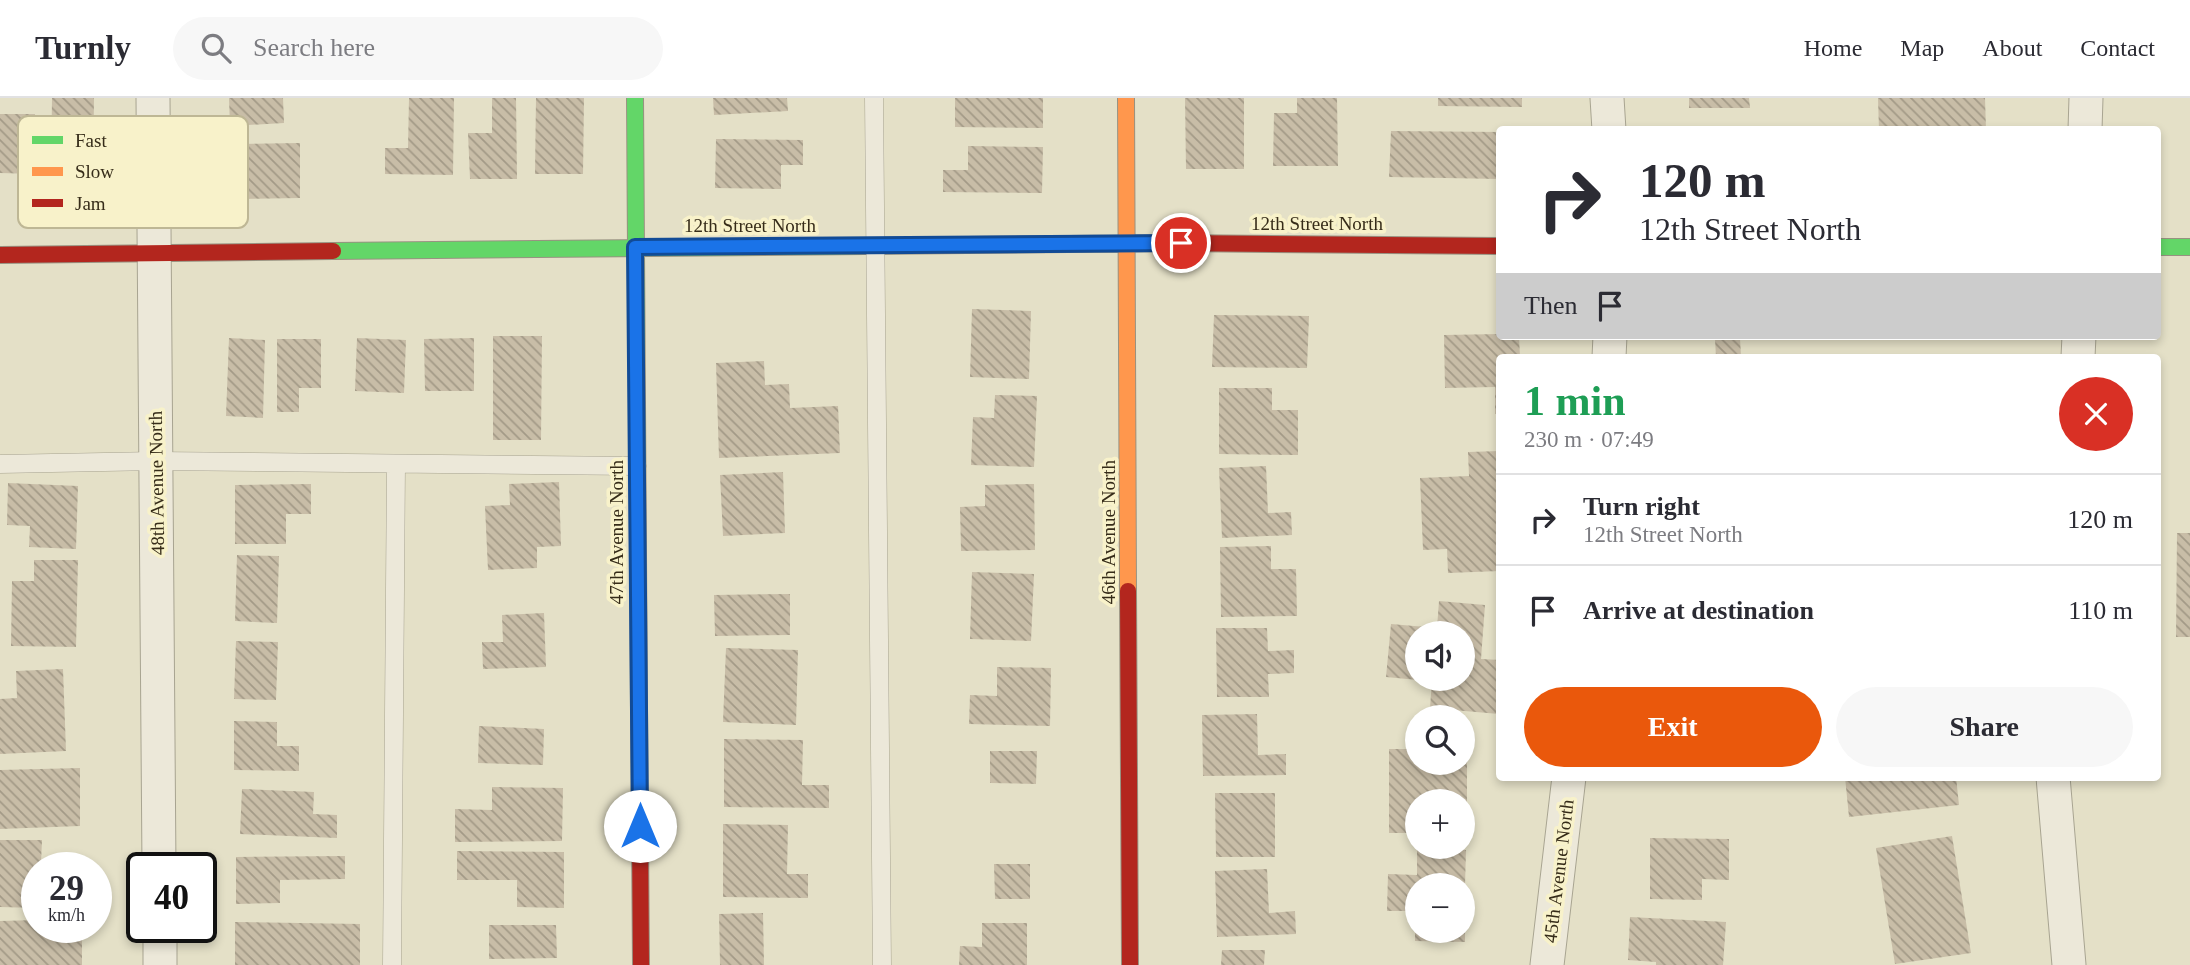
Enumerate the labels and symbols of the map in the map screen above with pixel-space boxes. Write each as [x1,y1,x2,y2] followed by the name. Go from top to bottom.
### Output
[18,116,248,228] legend
[75,130,107,151] text: Fast
[75,161,114,182] text: Slow
[75,193,106,214] text: Jam
[1151,213,1211,273] pin
[1251,213,1383,234] street label: 12th Street North
[684,215,816,236] street label: 12th Street North
[145,410,168,555] street label: 48th Avenue North
[606,459,627,604] street label: 47th Avenue North
[1098,459,1119,604] street label: 46th Avenue North
[603,789,677,863] position arrow
[1539,798,1578,944] street label: 45th Avenue North
[126,852,217,943] speed limit sign: 40

